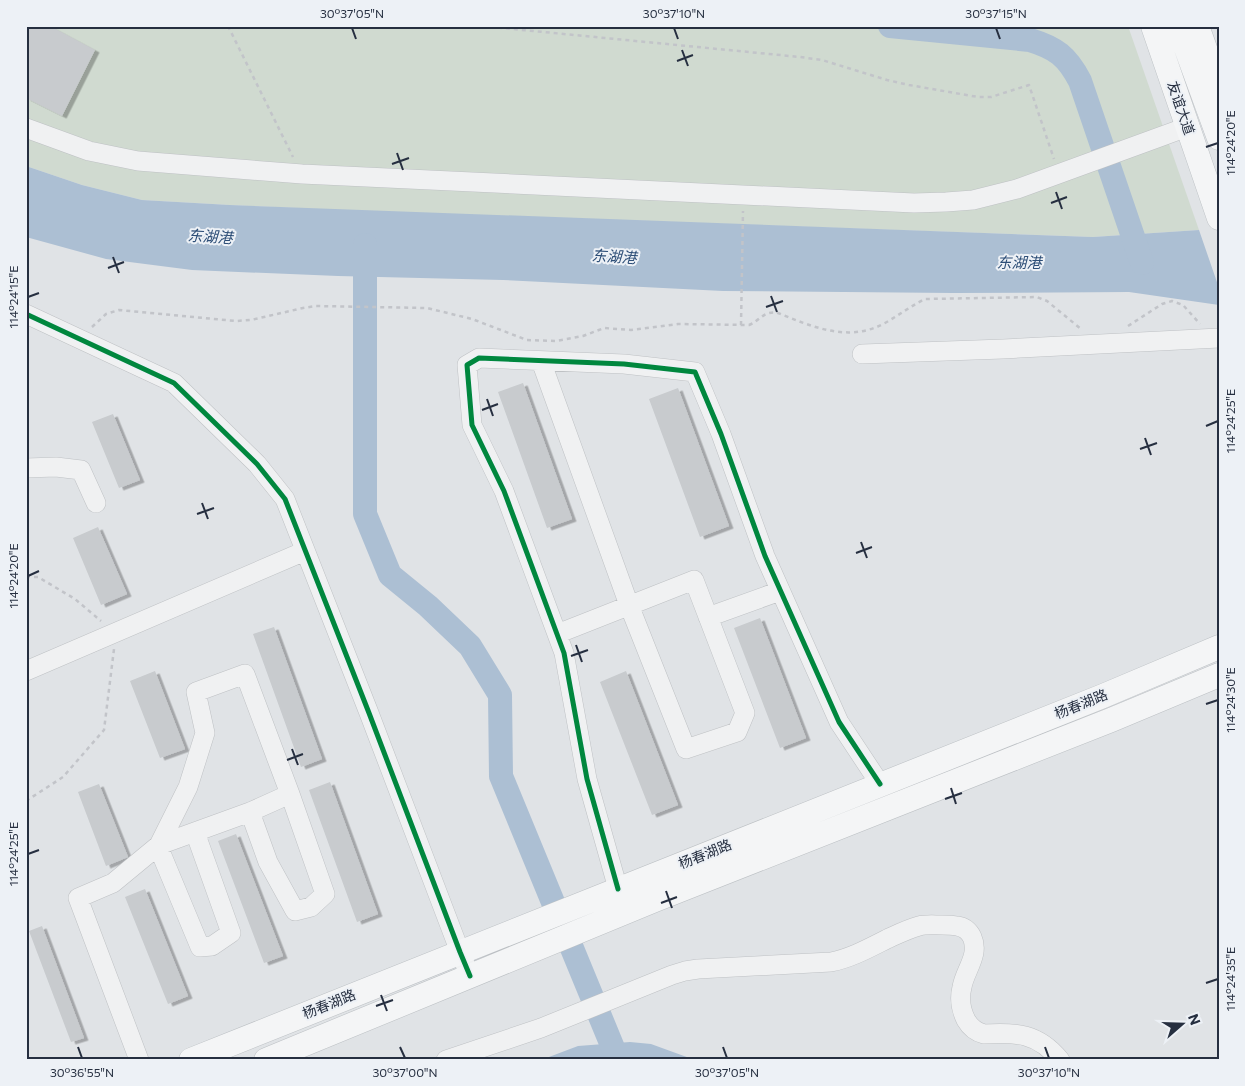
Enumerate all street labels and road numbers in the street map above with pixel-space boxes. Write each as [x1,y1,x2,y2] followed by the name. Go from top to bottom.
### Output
[1164,79,1199,137] street label: 友谊大道
[1052,685,1110,722] street label: 杨春湖路
[676,835,734,872] street label: 杨春湖路
[300,985,358,1022] street label: 杨春湖路

